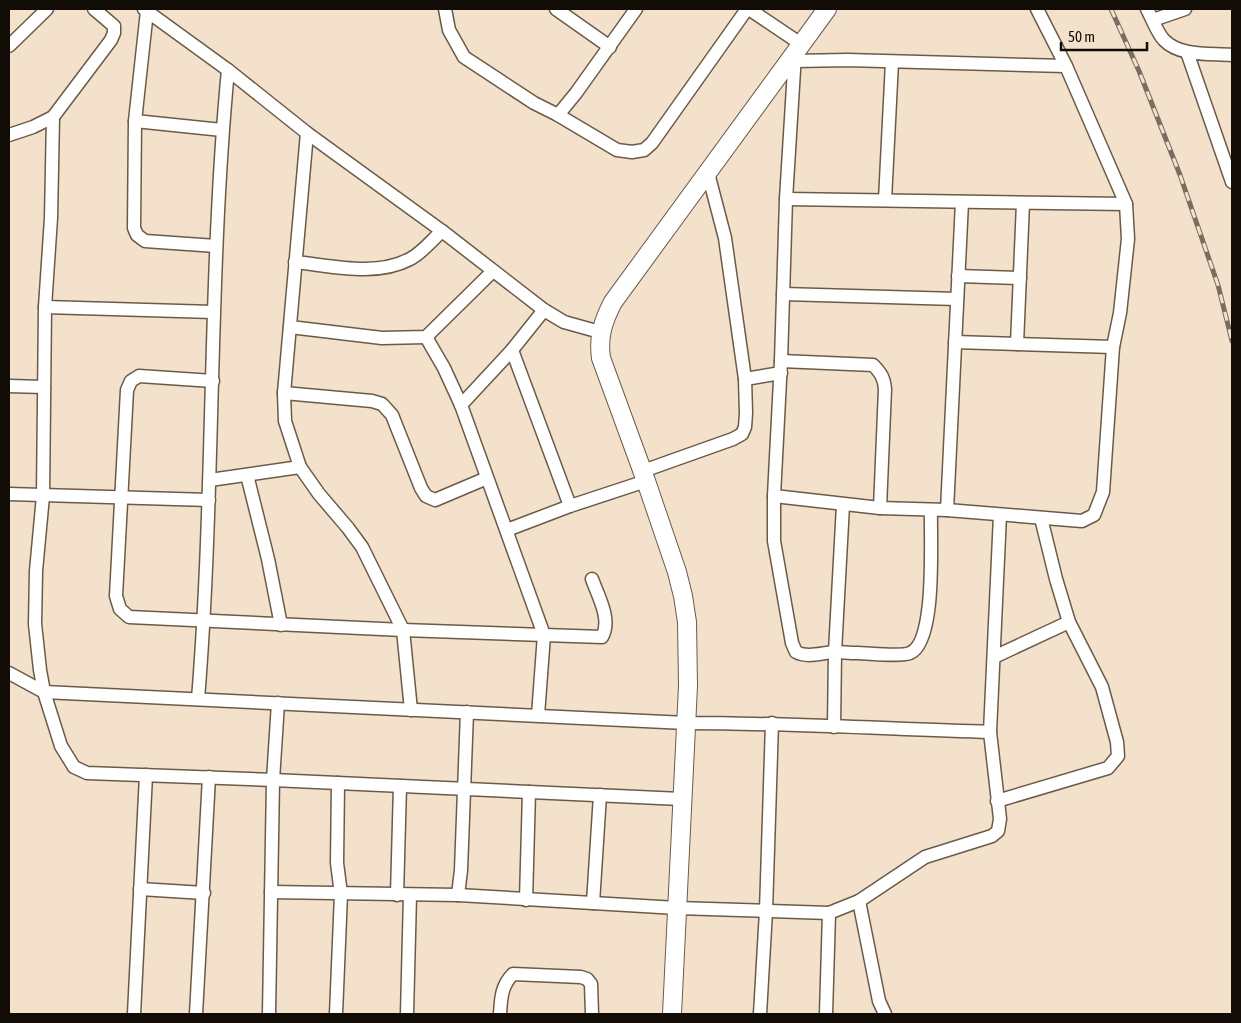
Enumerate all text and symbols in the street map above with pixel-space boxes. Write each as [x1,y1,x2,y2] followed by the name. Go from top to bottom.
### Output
[1061,20,1147,52] scale bar
[1068,28,1095,45] text: 50 m

